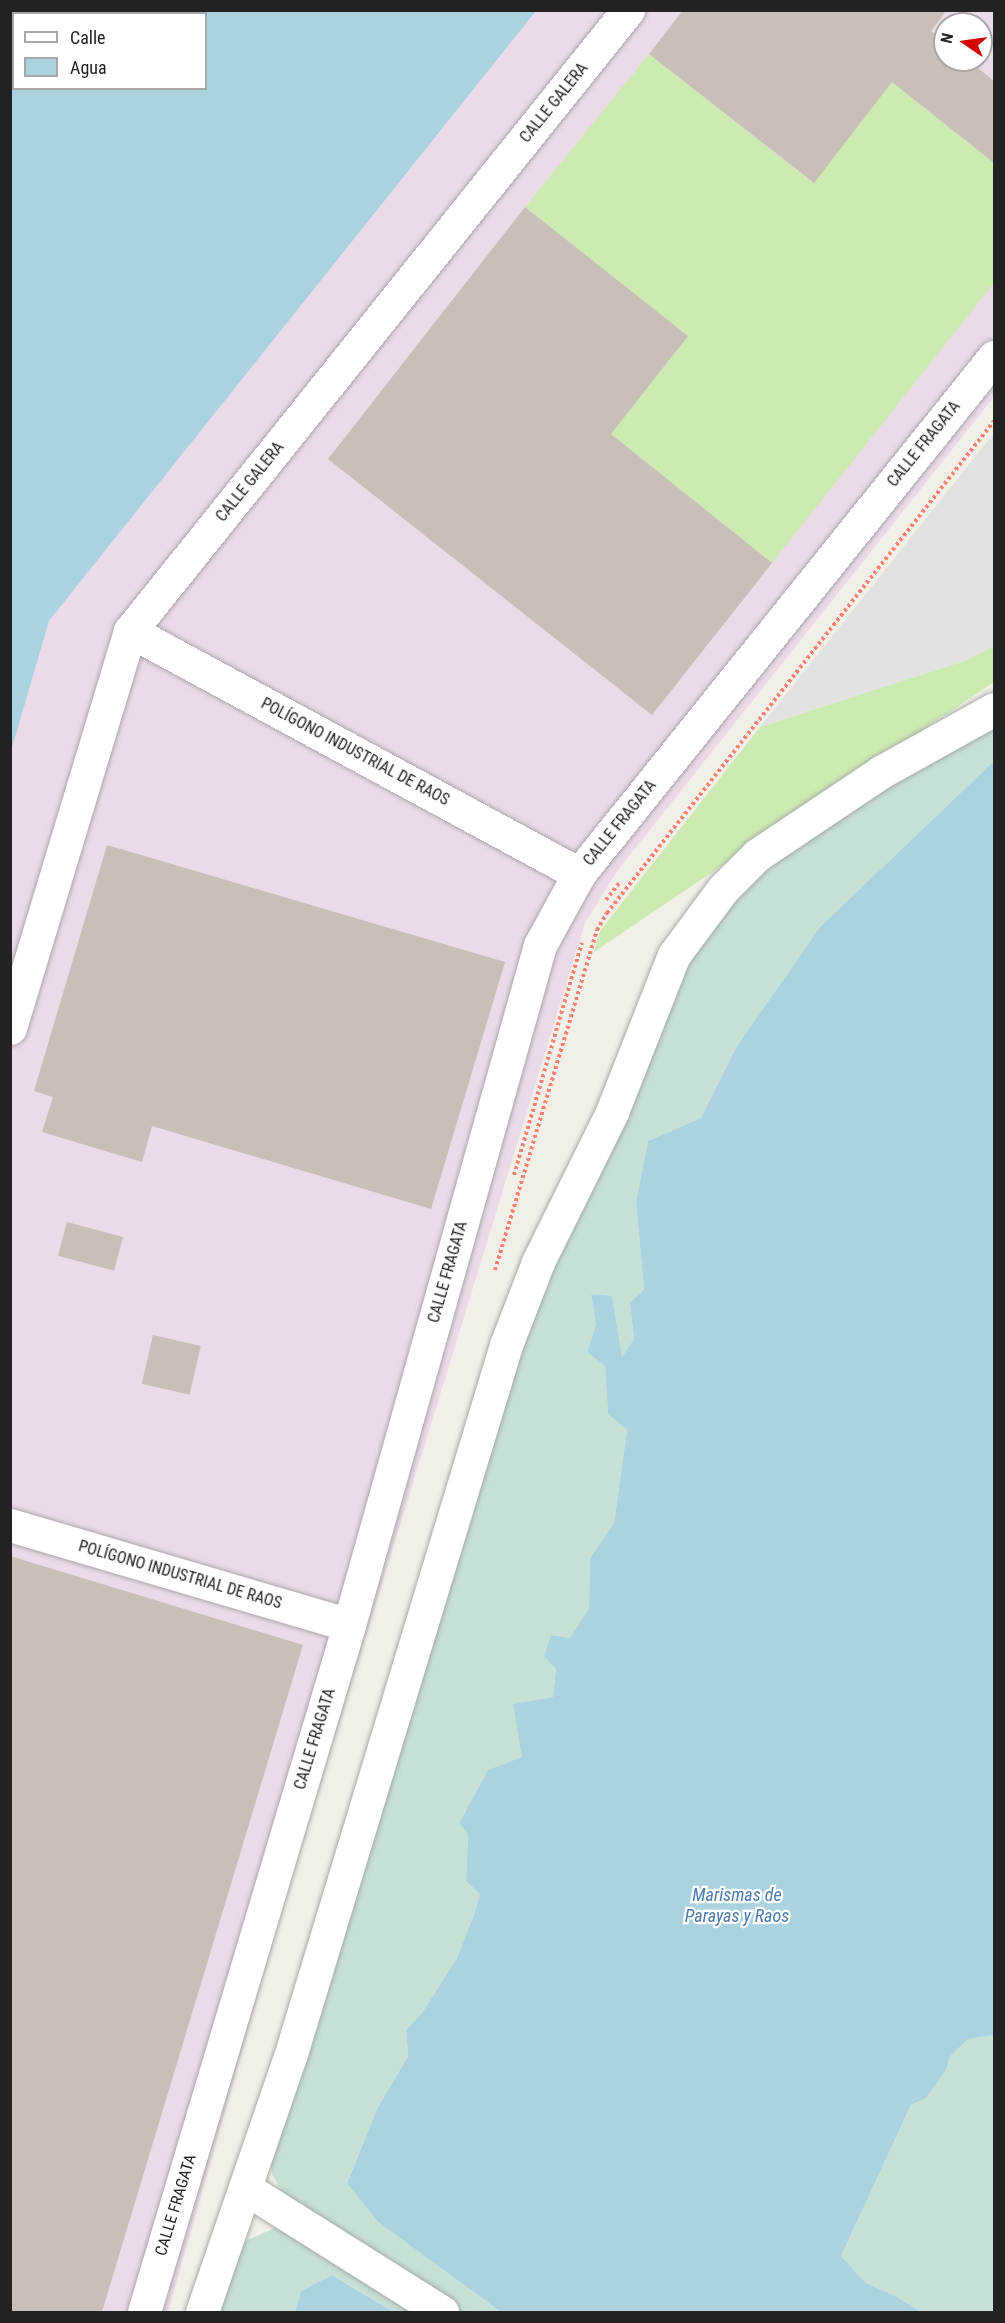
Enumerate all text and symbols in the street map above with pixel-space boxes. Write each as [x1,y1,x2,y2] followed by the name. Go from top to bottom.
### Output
[12,12,207,90] legend
[933,12,993,72] north arrow
[70,27,106,48] text: Calle
[937,31,957,45] text: N
[70,57,107,78] text: Agua
[516,59,592,147] street label: CALLE GALERA
[883,397,965,491] street label: CALLE FRAGATA
[212,438,288,526] street label: CALLE GALERA
[258,694,452,810] street label: POLÍGONO INDUSTRIAL DE RAOS
[579,776,661,870] street label: CALLE FRAGATA
[424,1219,472,1325] street label: CALLE FRAGATA
[76,1537,284,1613] street label: POLÍGONO INDUSTRIAL DE RAOS
[290,1686,340,1792] street label: CALLE FRAGATA
[685,1885,789,1928] water label: Marismas de Parayas y Raos
[151,2152,201,2258] street label: CALLE FRAGATA

